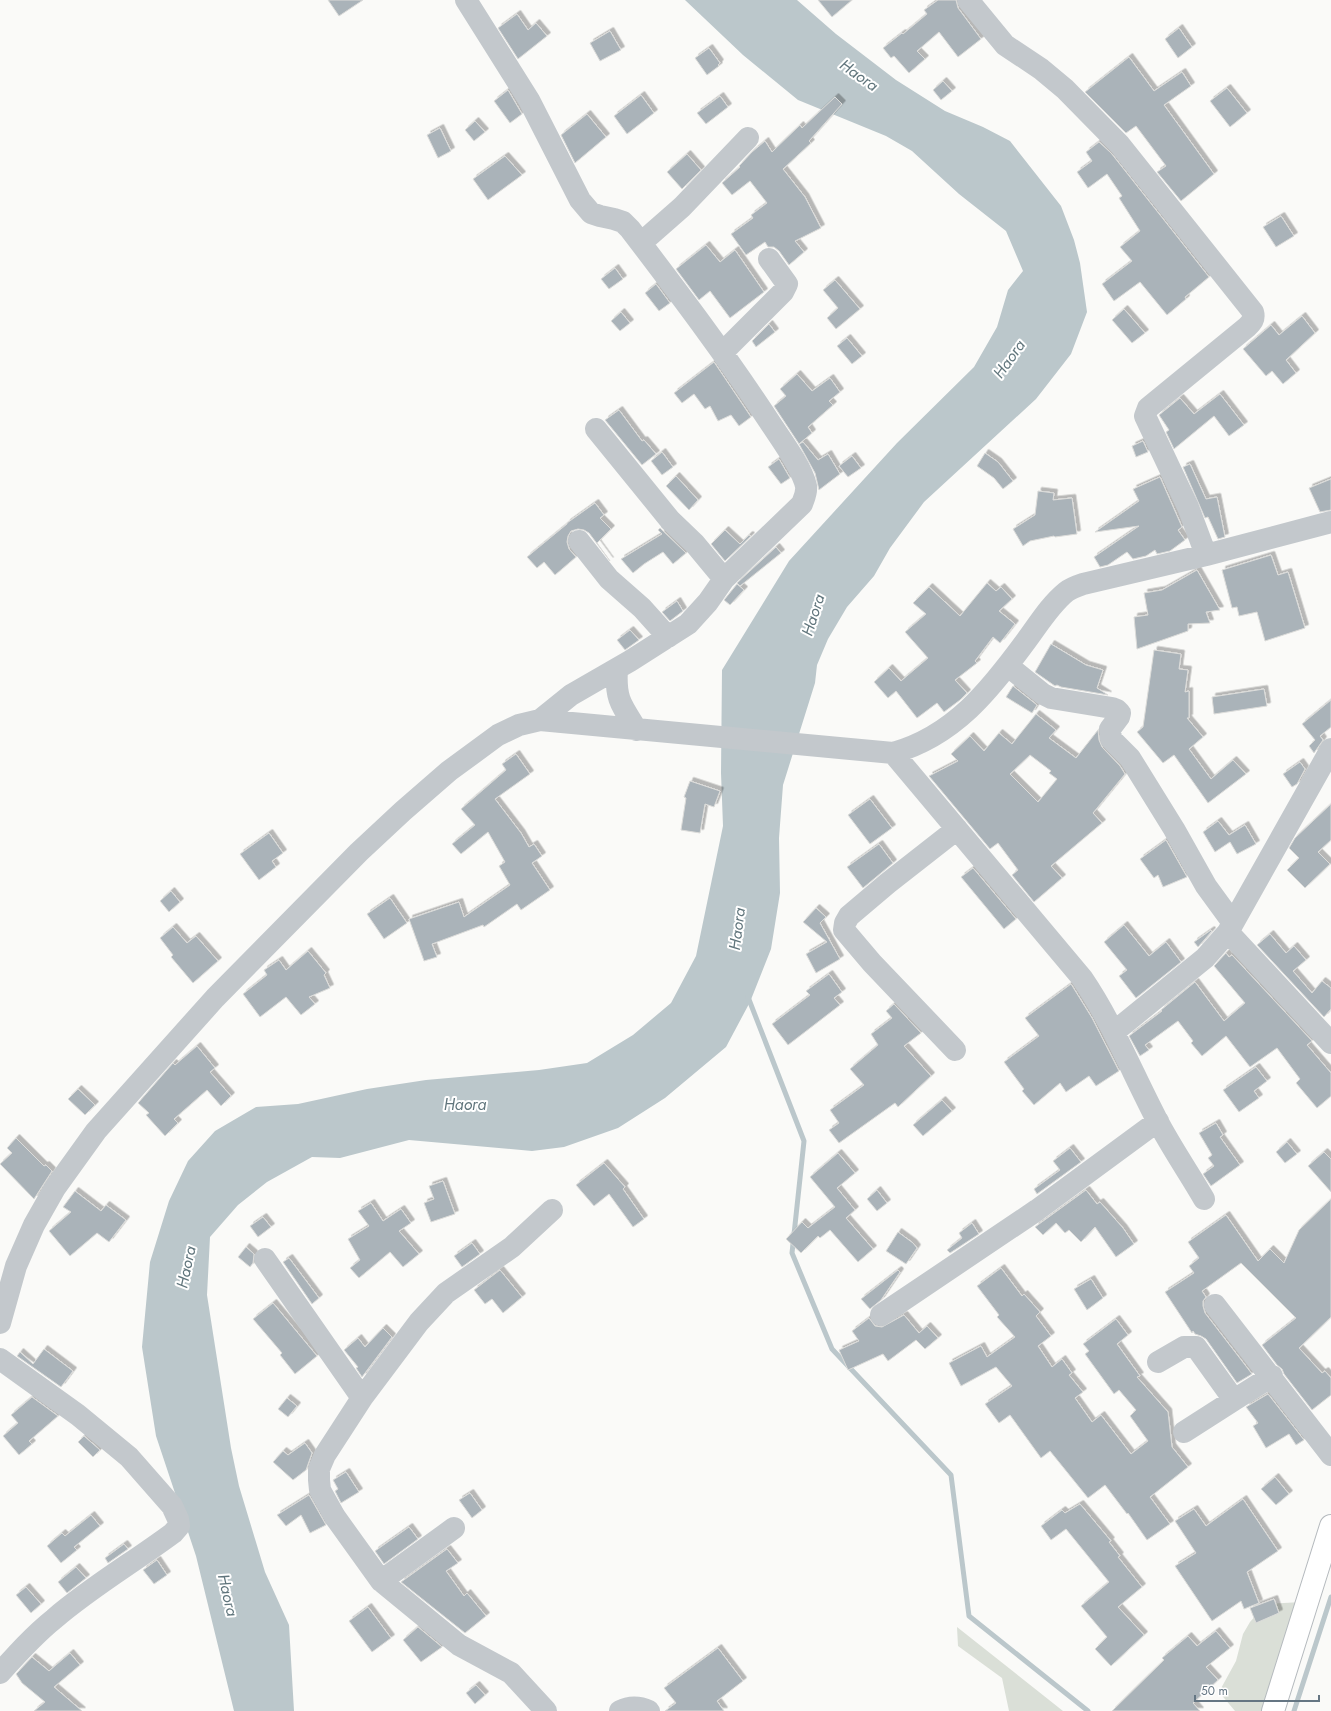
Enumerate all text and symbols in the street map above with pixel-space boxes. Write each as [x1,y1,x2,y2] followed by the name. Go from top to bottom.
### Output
[835,53,883,97] water label: Haora
[987,335,1031,383] water label: Haora
[795,591,831,639] water label: Haora
[723,906,751,952] water label: Haora
[444,1093,486,1116] water label: Haora
[170,1244,202,1290] water label: Haora
[212,1572,244,1618] water label: Haora
[1195,1677,1319,1703] scale bar
[1201,1682,1228,1700] text: 50 m

